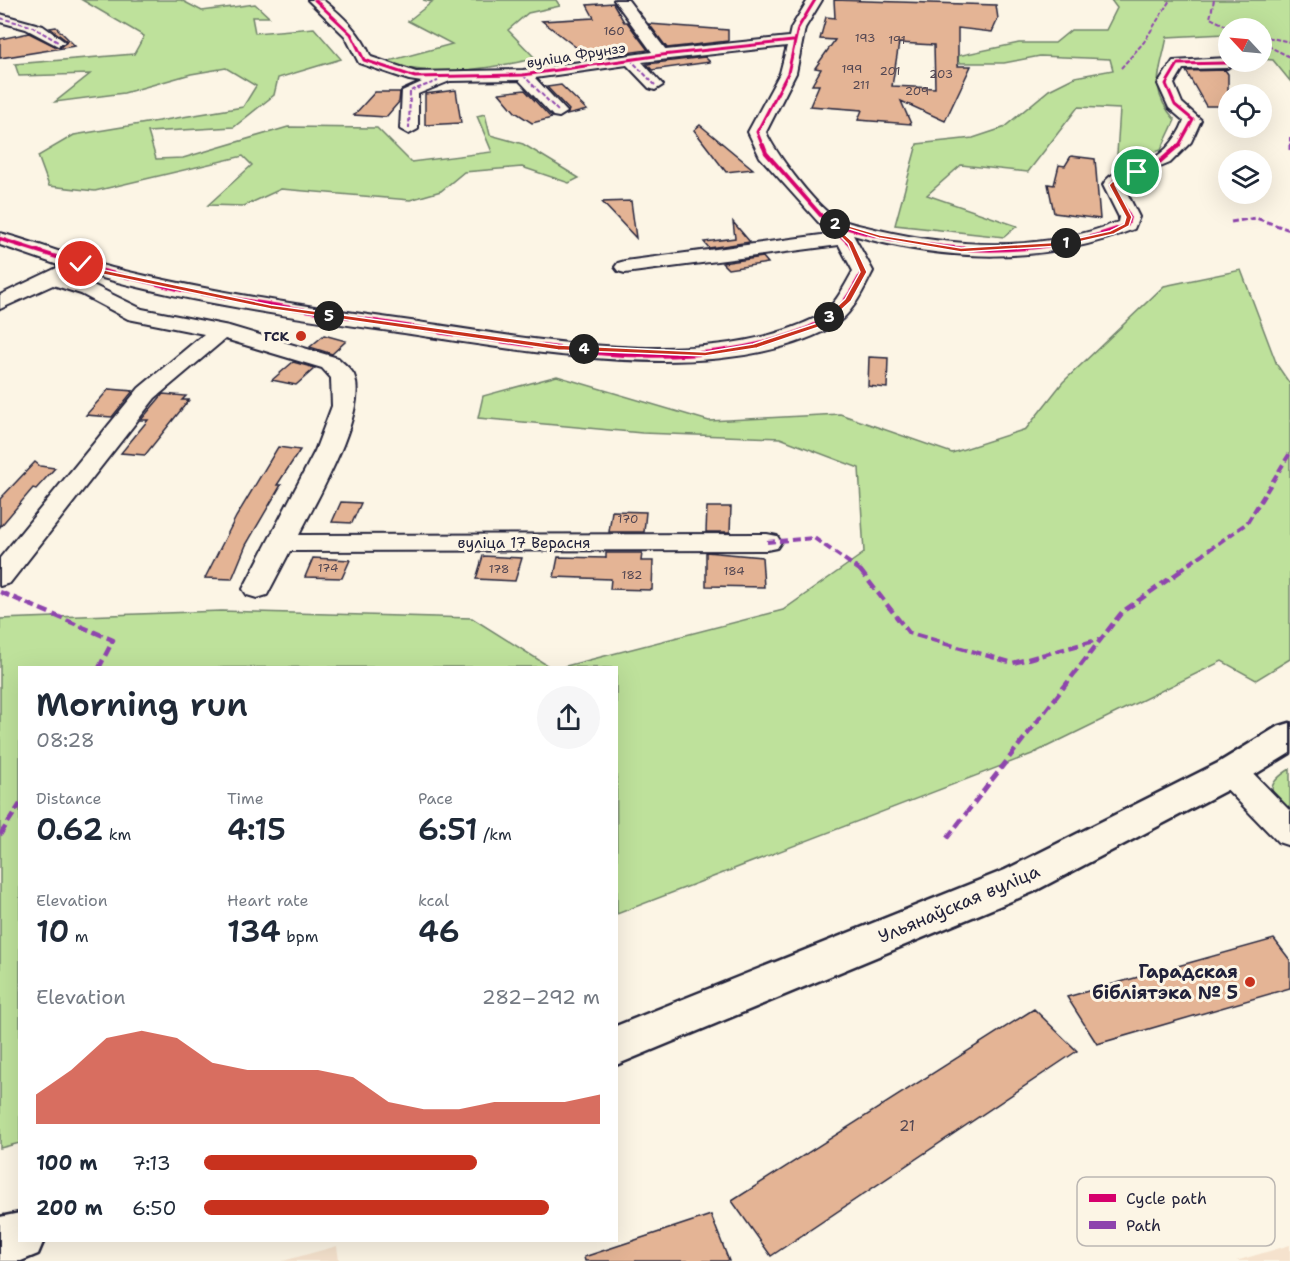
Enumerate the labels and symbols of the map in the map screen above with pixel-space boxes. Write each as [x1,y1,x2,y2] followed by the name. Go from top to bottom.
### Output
[1218,18,1272,72] north arrow
[603,23,625,39] house number: 160
[855,30,875,46] house number: 193
[888,32,906,48] house number: 191
[525,38,627,72] street label: вуліца Фрунзэ
[842,61,862,77] house number: 199
[879,63,901,79] house number: 201
[929,66,953,82] house number: 203
[852,77,870,93] house number: 211
[905,83,929,99] house number: 209
[1111,146,1162,197] pin
[820,209,850,239] pin: 2
[1051,228,1081,258] pin: 1
[55,238,106,289] pin
[314,301,344,331] pin: 5
[814,302,844,332] pin: 3
[264,327,289,345] place label: ГСК
[294,329,308,343] marker: ГСК
[569,334,599,364] pin: 4
[618,511,638,527] house number: 170
[458,533,590,553] street label: вуліца 17 Верасня
[318,560,338,576] house number: 174
[489,561,509,577] house number: 178
[723,563,745,579] house number: 184
[622,567,642,583] house number: 182
[875,859,1043,949] street label: Ульянаўская вуліца
[1092,960,1238,1005] place label: Гарадская бібліятэка № 5
[1243,975,1257,989] marker: Гарадская бібліятэка № 5
[899,1116,915,1136] house number: 21
[1077,1177,1275,1246] legend
[1126,1188,1207,1209] text: Cycle path
[1126,1215,1161,1236] text: Path

